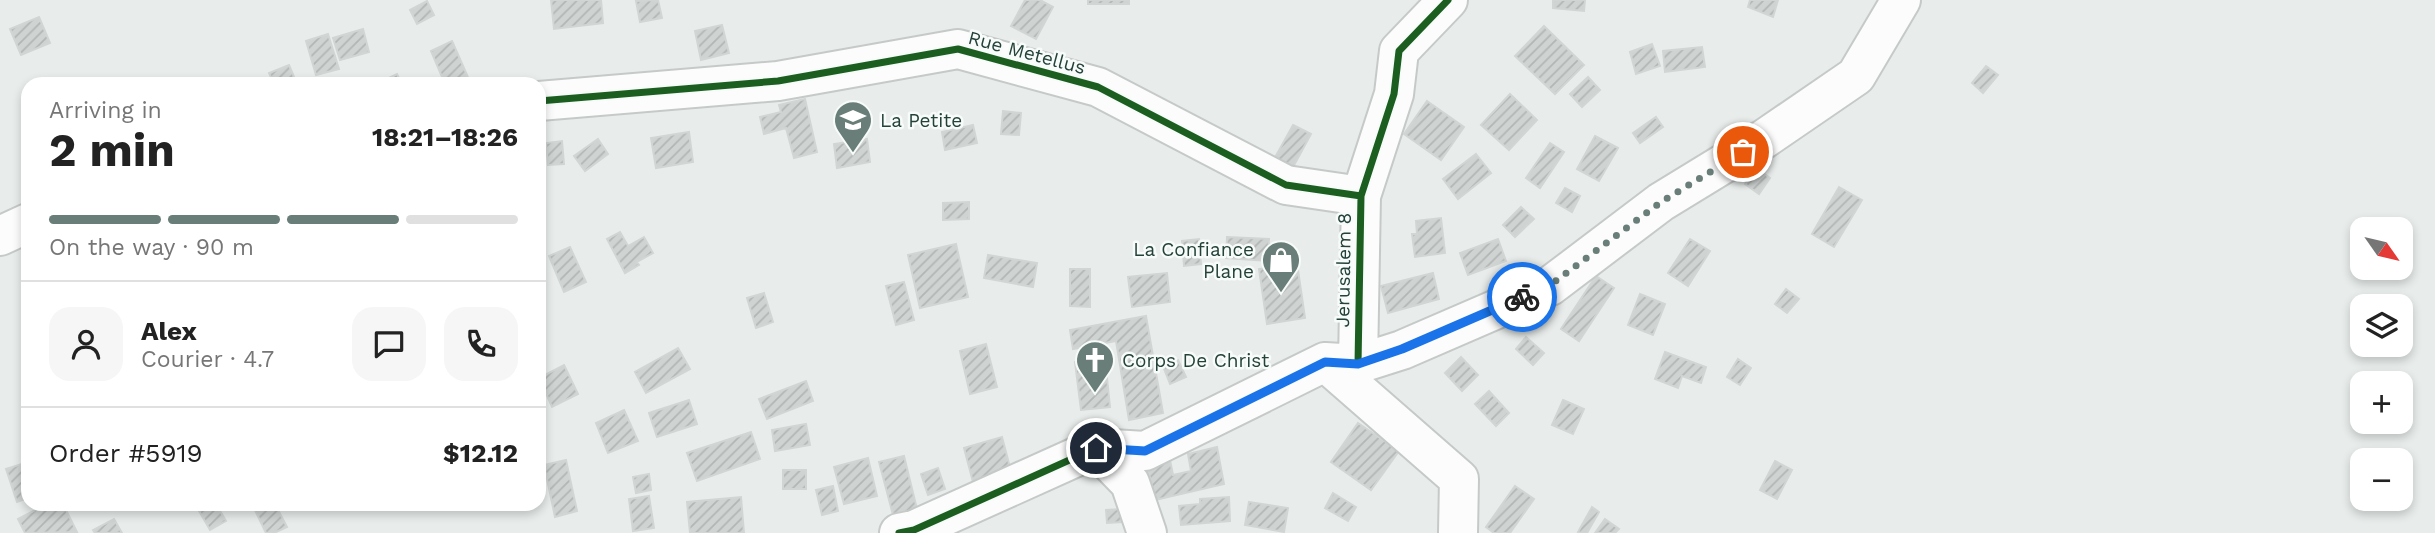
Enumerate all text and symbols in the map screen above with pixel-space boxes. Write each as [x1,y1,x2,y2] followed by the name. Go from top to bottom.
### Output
[966,26,1088,79] street label: Rue Metellus
[49,97,162,124] text: Arriving in
[832,99,874,154] school or university icon: La Petite
[880,109,962,132] place label: La Petite
[372,122,518,152] text: 18:21–18:26
[1713,122,1773,182] pin
[49,123,175,177] text: 2 min
[1724,133,1762,171] icon: bag
[1331,212,1356,328] street label: Jerusalem 8
[2350,217,2413,280] north arrow
[2350,217,2413,511] map controls
[49,234,254,261] text: On the way · 90 m
[1133,238,1254,283] place label: La Confiance Plane
[1260,239,1302,294] shop icon: La Confiance Plane
[1487,262,1557,332] courier
[1503,278,1541,316] icon: bike
[2350,294,2413,357] button: layers
[49,307,123,381] button: person
[352,307,426,381] button: chat
[444,307,518,381] button: phone
[141,316,197,346] text: Alex
[1074,339,1116,394] church icon: Corps De Christ
[141,346,274,373] text: Courier · 4.7
[1122,349,1269,372] place label: Corps De Christ
[2350,371,2413,434] button: +
[1066,418,1126,478] pin
[1077,429,1115,467] icon: home
[49,438,203,468] text: Order #5919
[443,438,518,468] text: $12.12
[2350,448,2413,511] button: −

